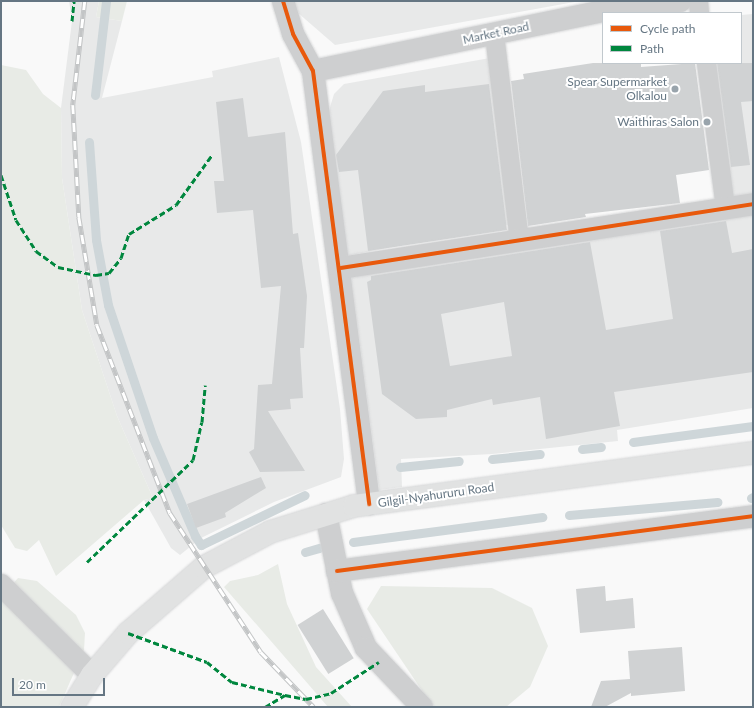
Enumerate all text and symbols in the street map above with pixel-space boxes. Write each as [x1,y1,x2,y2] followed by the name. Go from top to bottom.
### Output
[602,12,742,64] legend
[462,19,530,47] street label: Market Road
[640,21,695,36] text: Cycle path
[640,41,664,56] text: Path
[567,75,667,103] place label: Spear Supermarket Olkalou
[670,84,680,94] marker: Spear Supermarket Olkalou
[617,115,699,129] place label: Waithiras Salon
[702,117,712,127] marker: Waithiras Salon
[377,480,495,510] street label: Gilgil-Nyahururu Road
[14,670,107,696] scale bar
[19,677,46,692] text: 20 m

